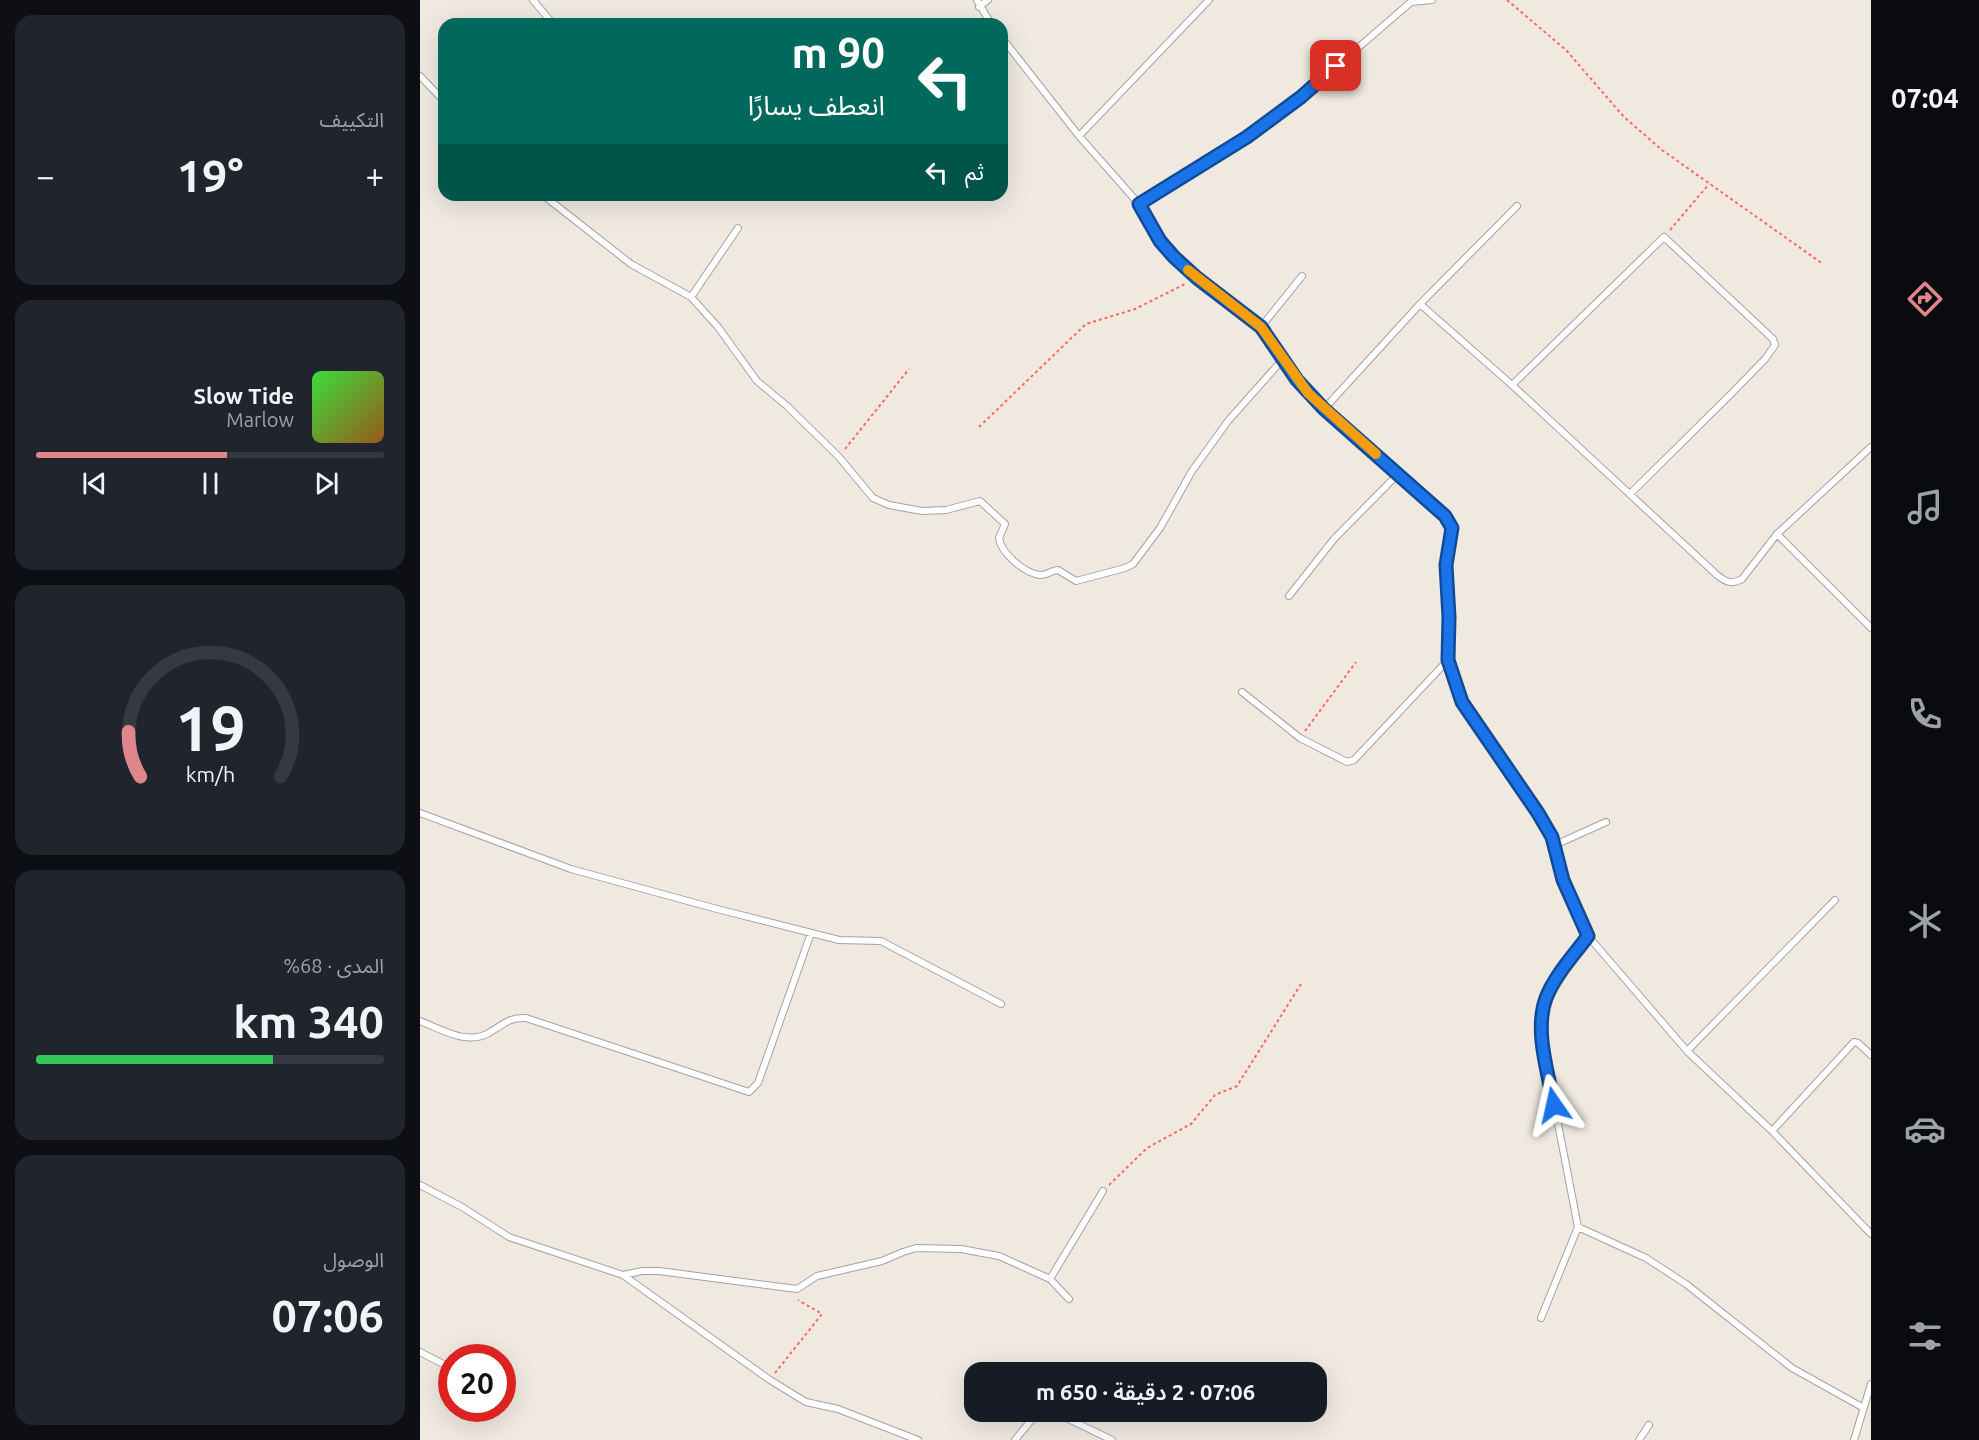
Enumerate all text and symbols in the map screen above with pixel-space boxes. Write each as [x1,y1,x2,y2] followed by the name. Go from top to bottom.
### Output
[791,29,885,76] text: 90 m
[1310,40,1361,91] pin
[906,42,984,120] icon: left
[1319,49,1352,82] icon: arrive
[1891,83,1959,113] text: 07:04
[748,90,885,120] text: انعطف يسارًا
[320,108,384,131] text: التكييف
[177,150,243,201] text: 19°
[920,156,953,189] icon: left
[36,157,55,194] text: −
[365,157,384,194] text: +
[965,159,984,184] text: ثم
[1904,278,1946,320] icon: directions
[194,383,294,408] text: Slow Tide
[226,408,294,431] text: Marlow
[78,467,111,500] icon: previous
[194,467,227,500] icon: pause
[310,467,343,500] icon: next
[1904,486,1946,528] icon: music
[175,693,245,763] text: 19
[1904,693,1946,735] icon: phone
[185,762,235,786] text: km/h
[1904,900,1946,942] icon: climate
[283,954,384,977] text: المدى · 68%
[233,996,384,1047] text: 340 km
[1522,1073,1586,1137] position arrow
[1904,1108,1946,1150] icon: car
[323,1248,384,1271] text: الوصول
[271,1290,384,1341] text: 07:06
[1904,1315,1946,1357] icon: filters
[438,1344,516,1422] speed limit sign: 20
[1036,1379,1255,1404] text: 07:06 · 2 دقيقة · 650 m

